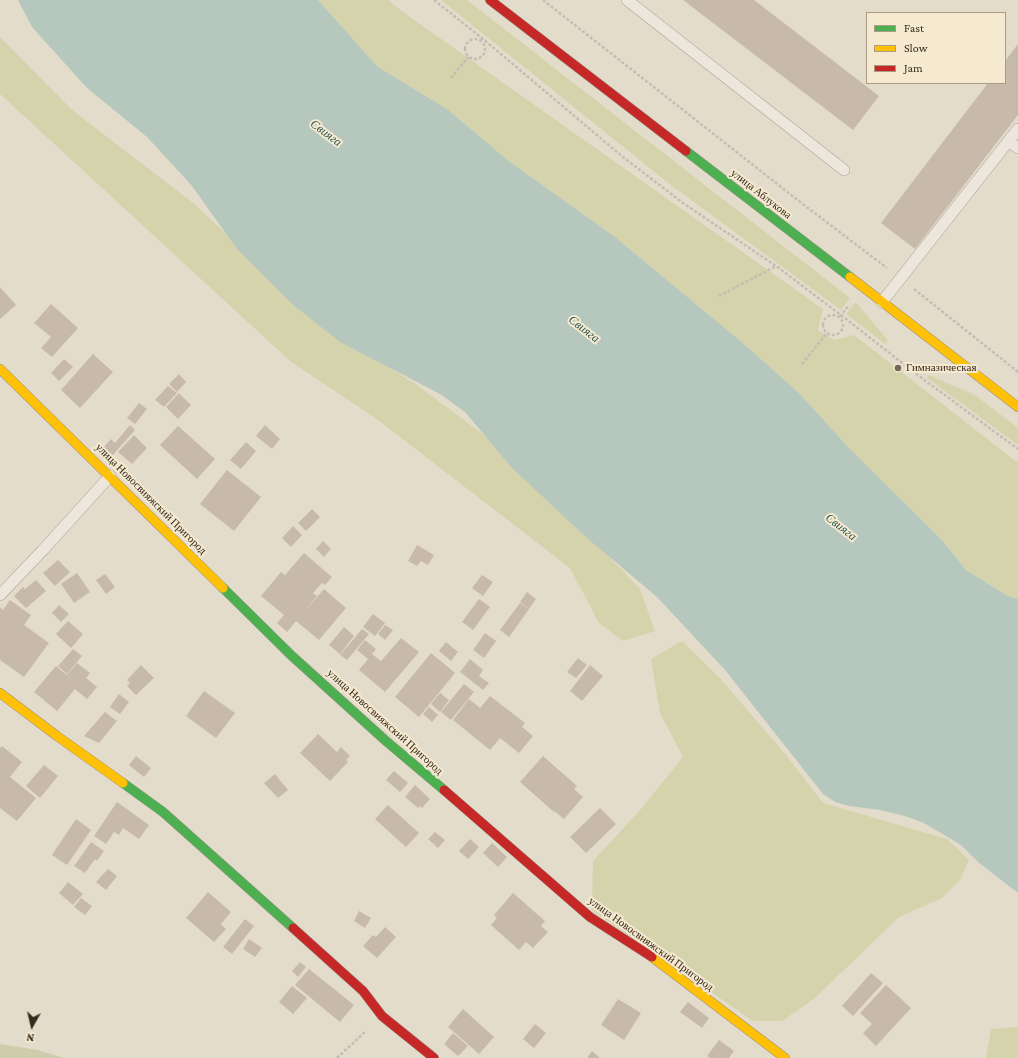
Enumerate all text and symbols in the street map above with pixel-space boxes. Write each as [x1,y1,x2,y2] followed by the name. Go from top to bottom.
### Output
[866,12,1006,84] legend
[904,21,924,35] text: Fast
[904,41,928,55] text: Slow
[904,61,923,75] text: Jam
[308,117,344,149] water label: Свияга
[728,166,794,222] street label: улица Аблукова
[566,312,602,346] water label: Свияга
[906,361,976,375] place label: Гимназическая
[893,363,903,373] marker: Гимназическая
[93,441,209,557] street label: улица Новосвияжский Пригород
[823,510,859,544] water label: Свияга
[324,666,446,778] street label: улица Новосвияжский Пригород
[586,894,716,994] street label: улица Новосвияжский Пригород
[12,1006,52,1046] north arrow
[26,1031,35,1044] text: N

